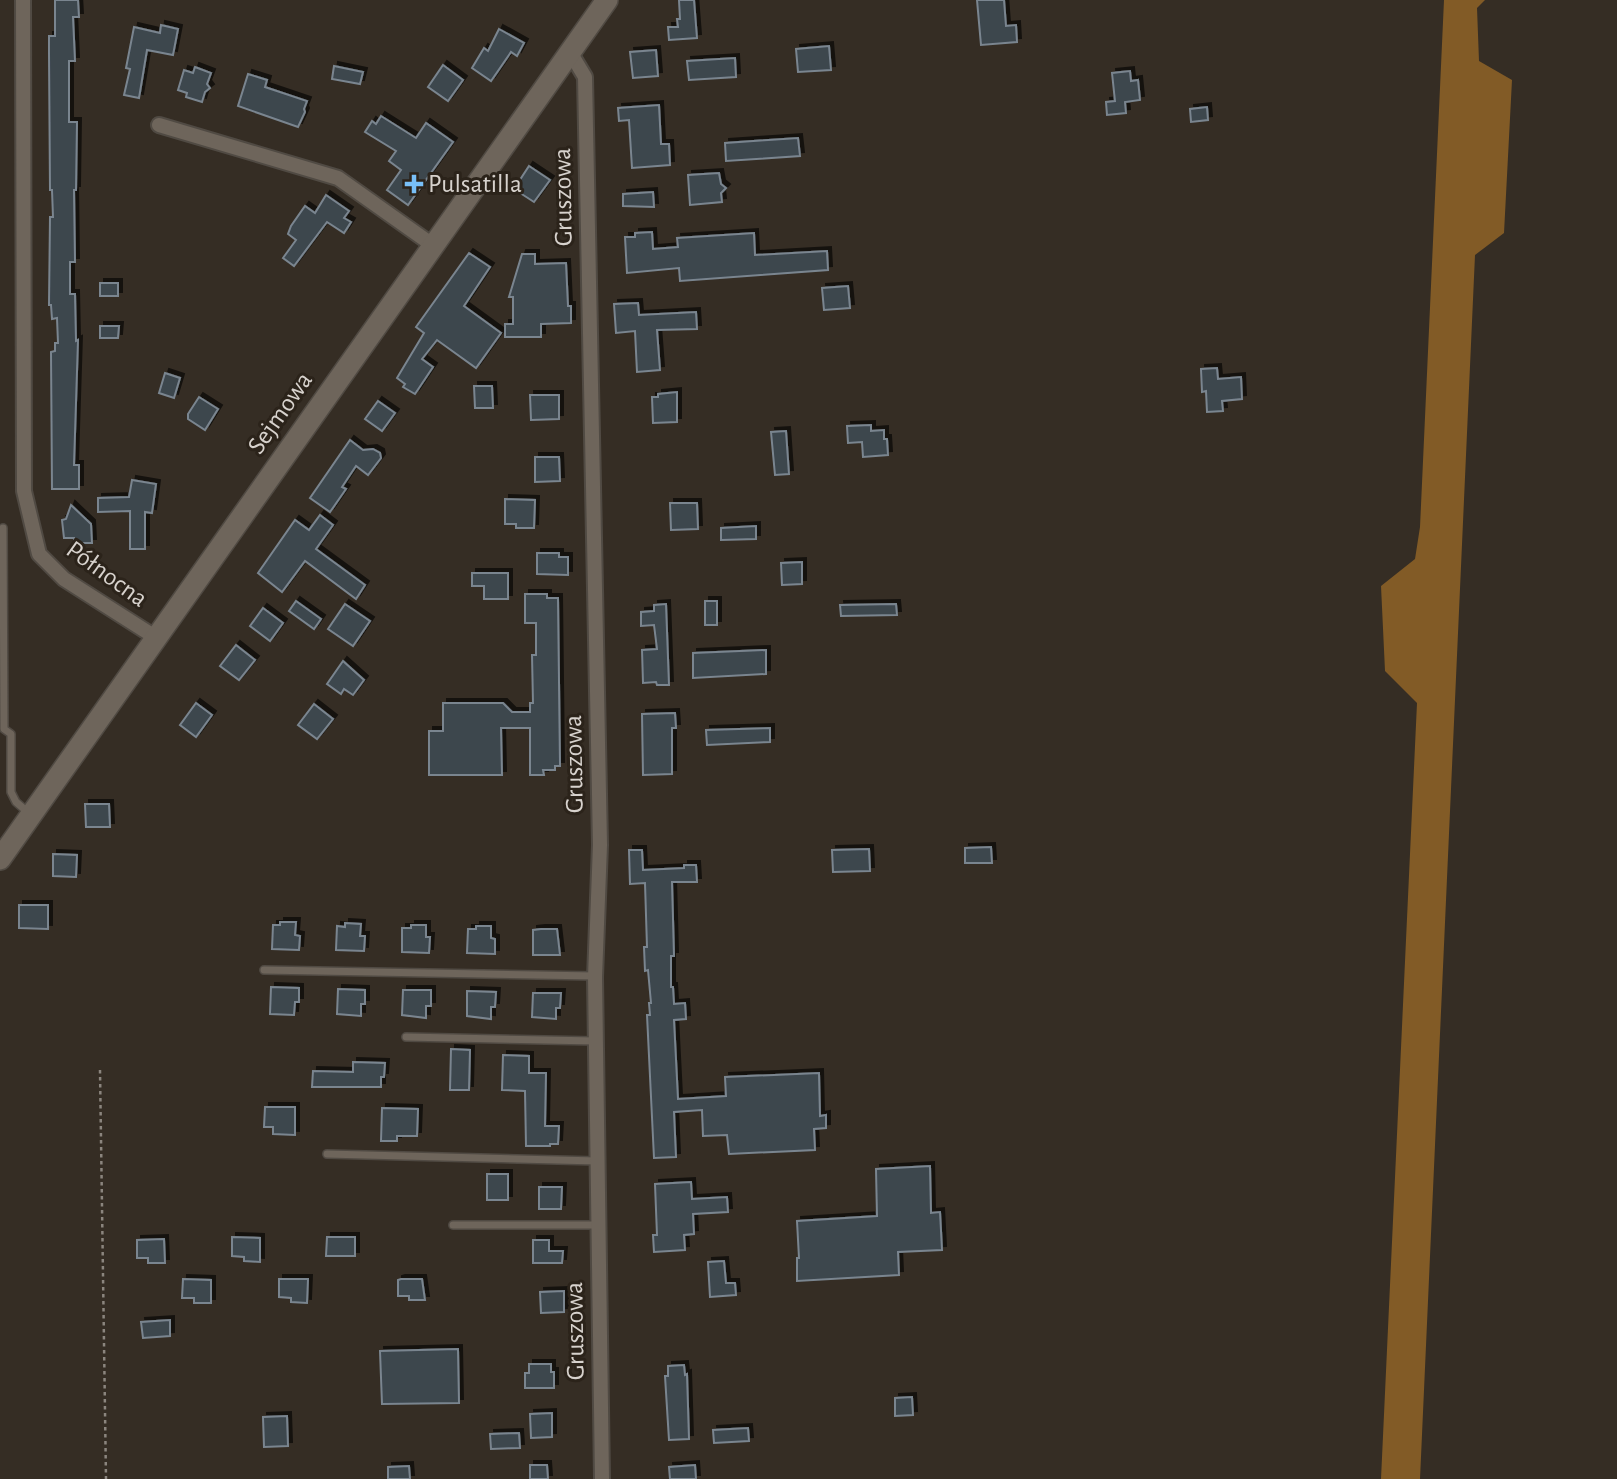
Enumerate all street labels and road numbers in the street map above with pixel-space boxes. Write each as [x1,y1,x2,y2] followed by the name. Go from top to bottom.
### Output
[549,148,577,246] street label: Gruszowa
[243,367,317,459] street label: Sejmowa
[62,536,152,612] street label: Północna
[560,715,588,813] street label: Gruszowa
[561,1282,589,1380] street label: Gruszowa

